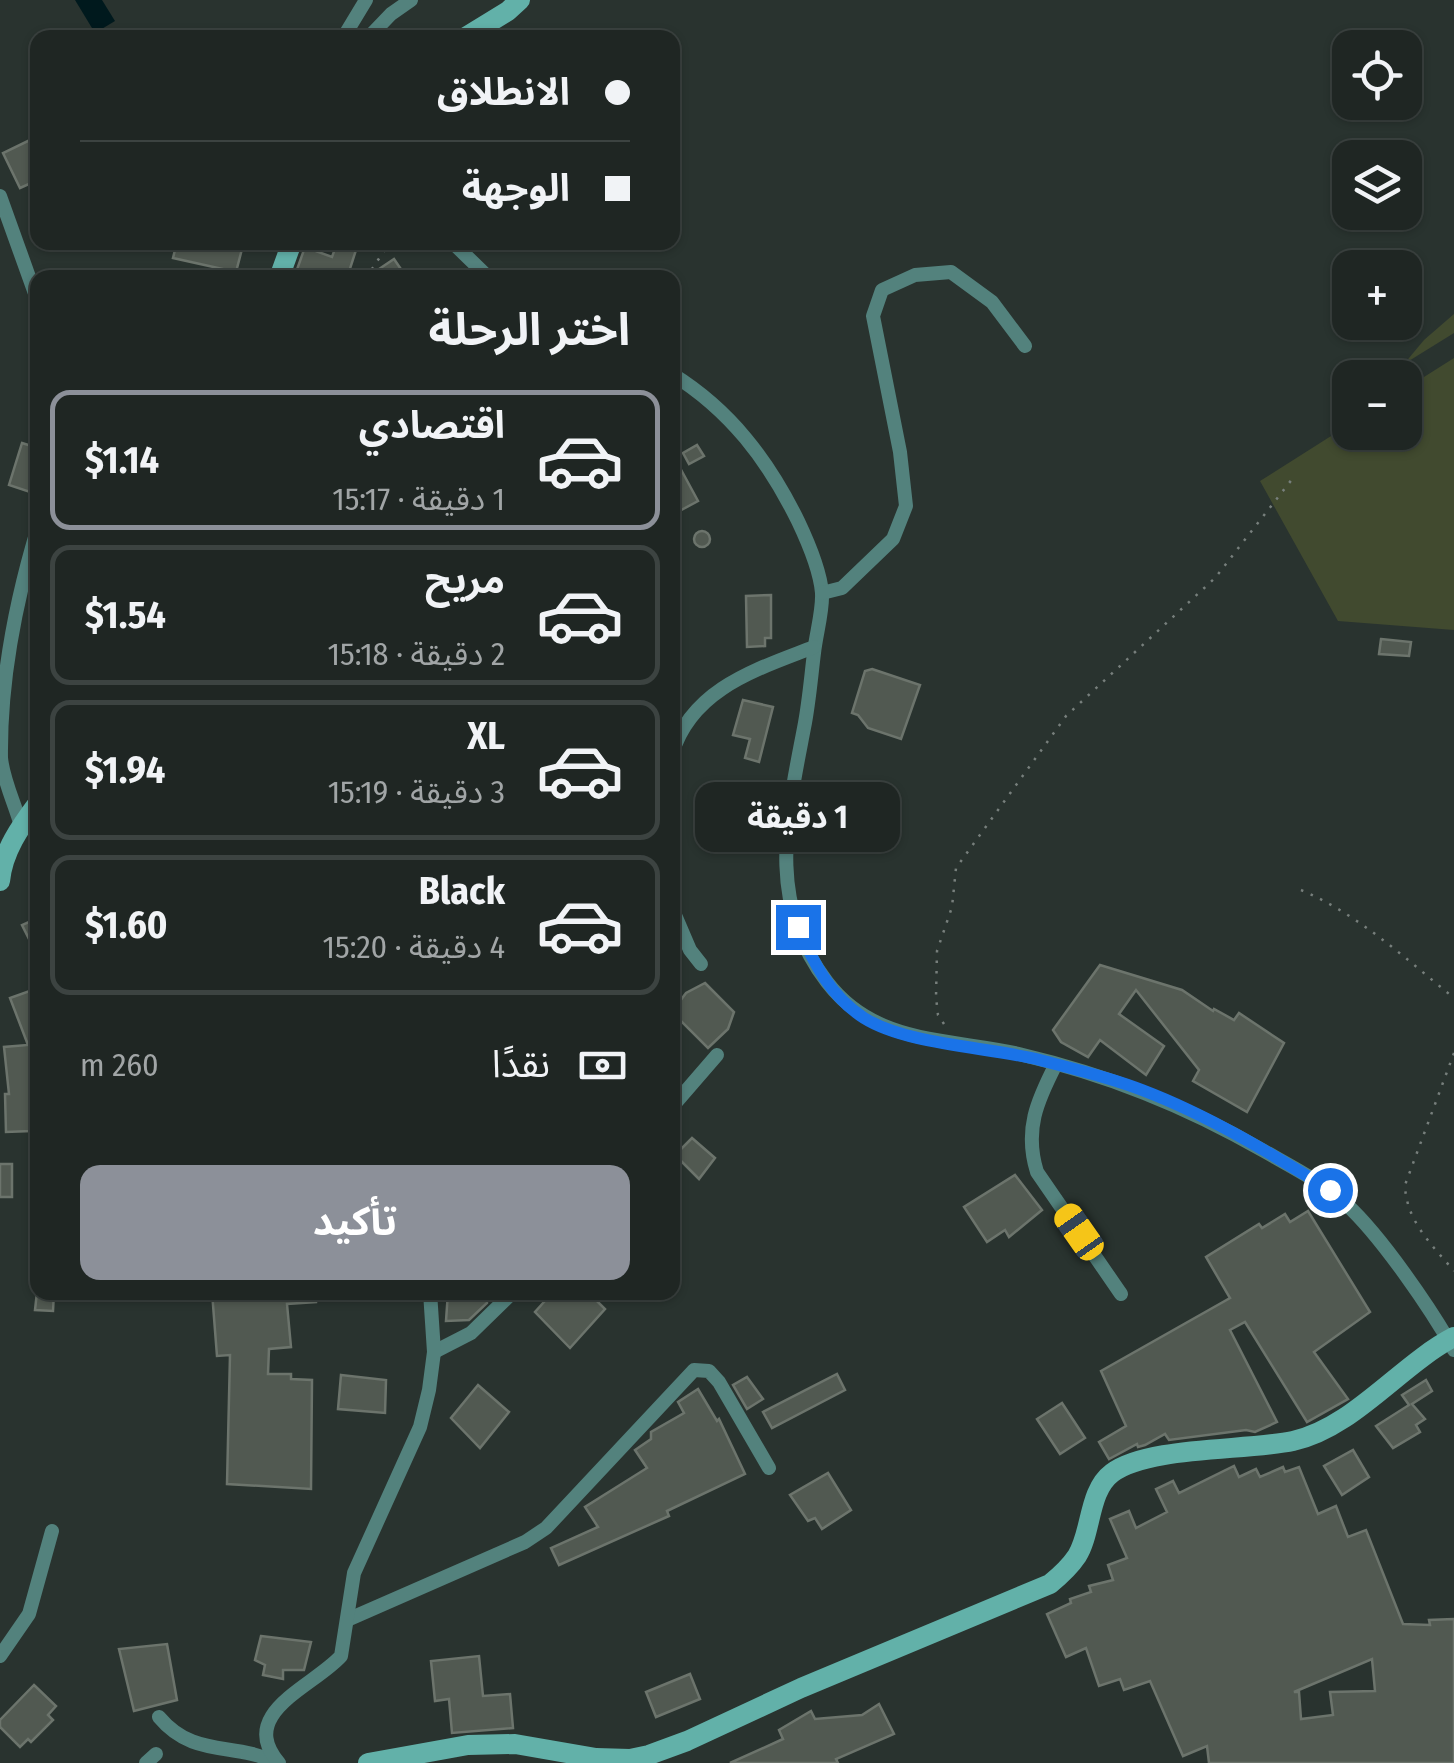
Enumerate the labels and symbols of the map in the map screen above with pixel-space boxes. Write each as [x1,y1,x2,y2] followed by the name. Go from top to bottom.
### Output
[696,782,900,852] callout: 1 دقيقة
[776,905,821,950] route end
[1308,1168,1353,1213] route start
[1050,1199,1108,1265] car

